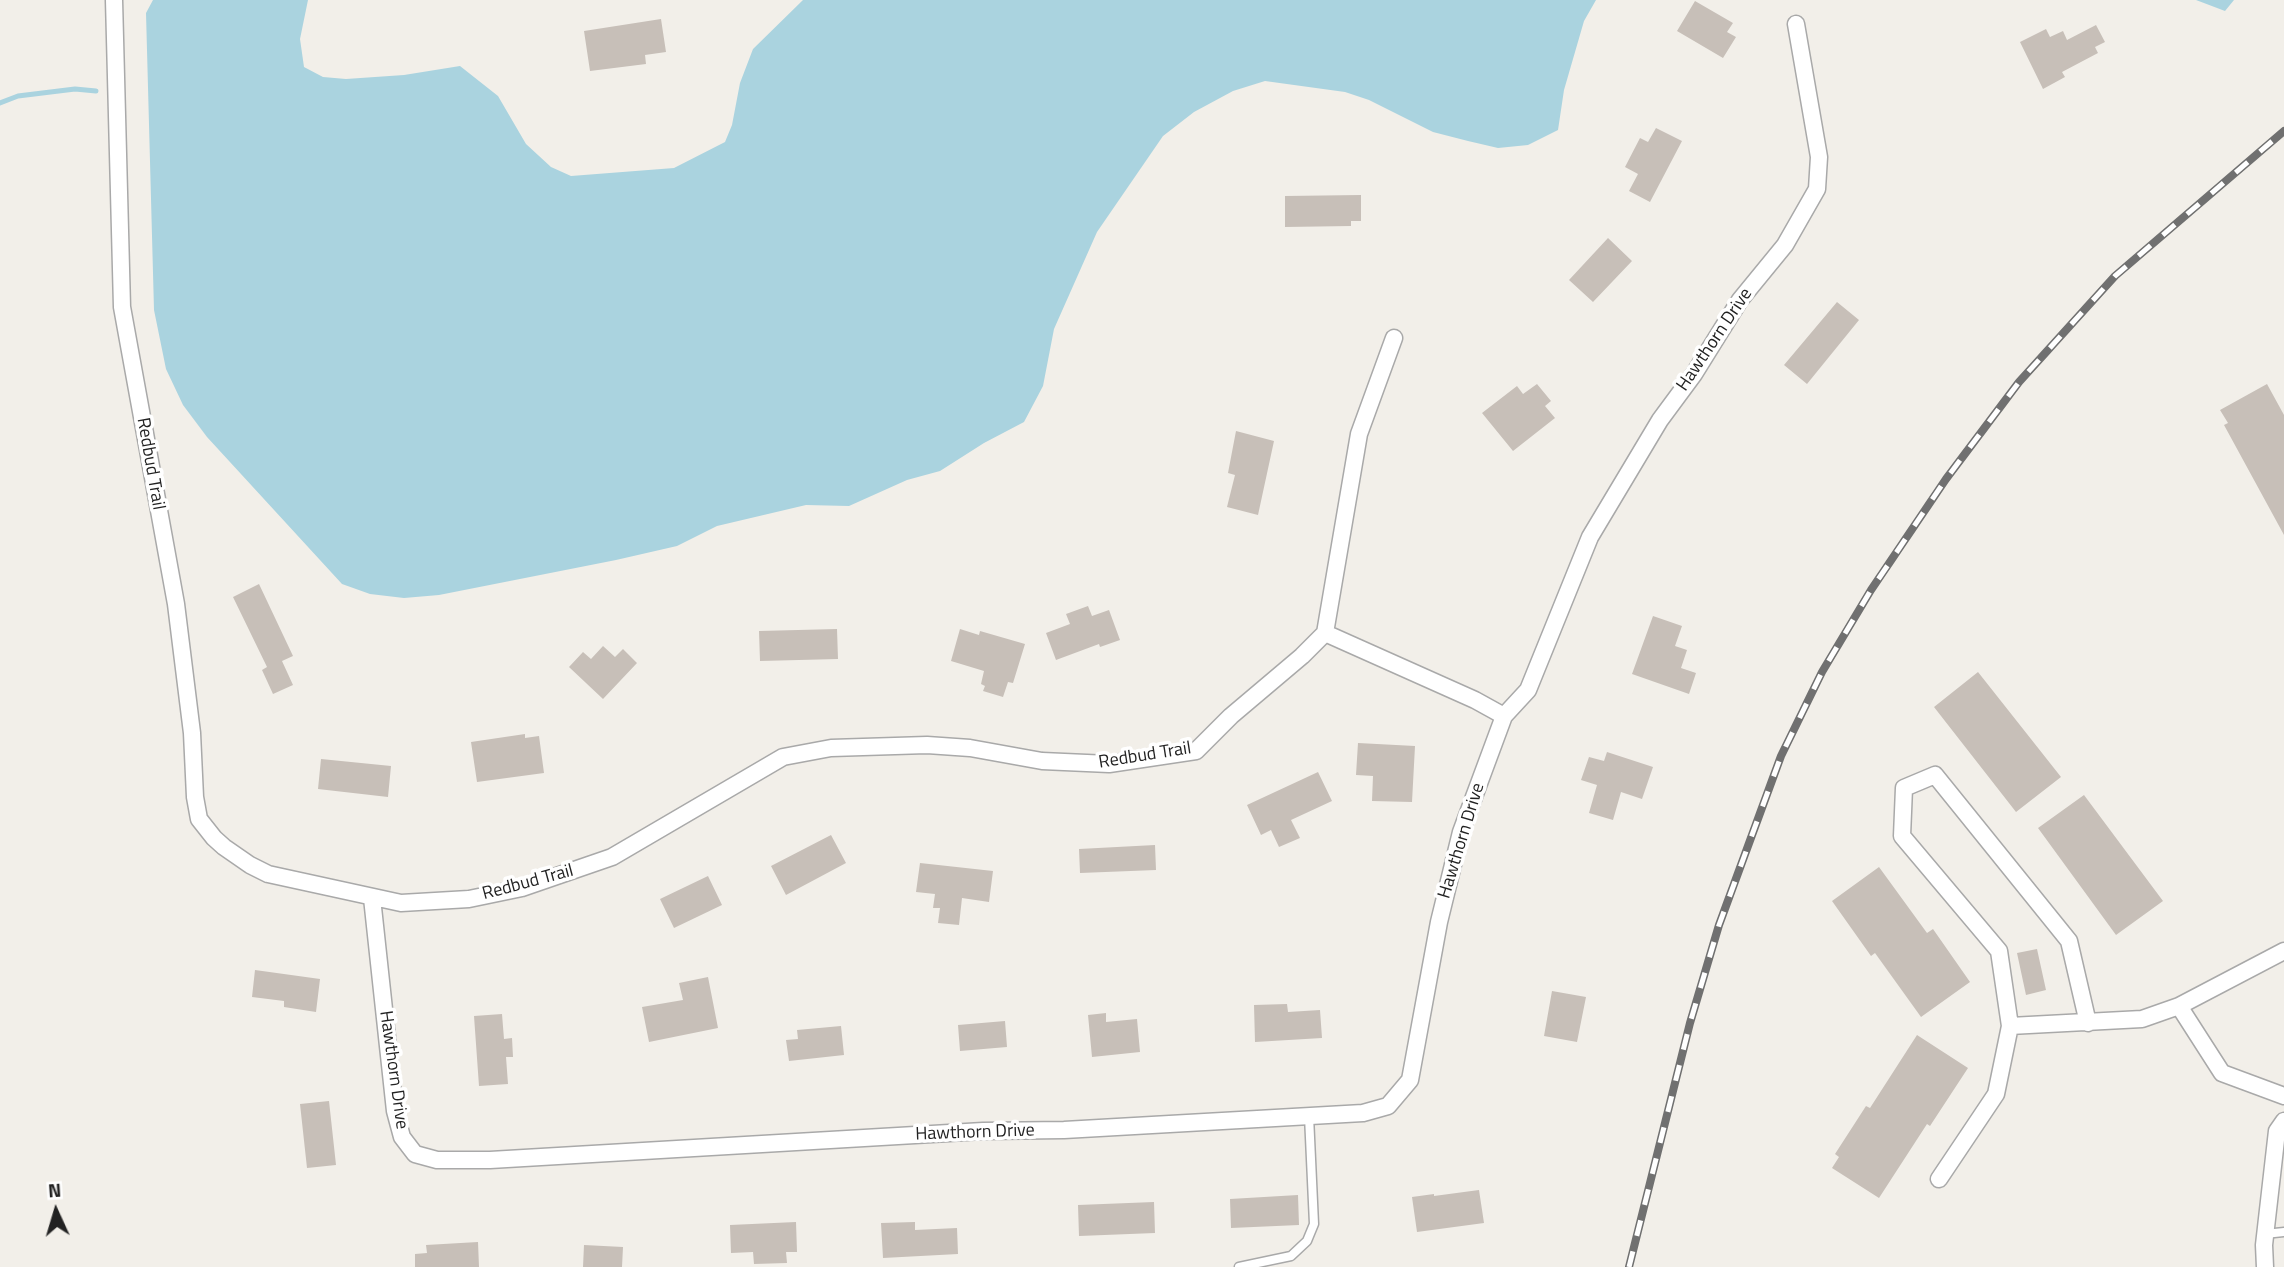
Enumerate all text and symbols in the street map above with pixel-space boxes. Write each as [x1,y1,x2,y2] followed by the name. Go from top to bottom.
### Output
[1673,284,1757,396] street label: Hawthorn Drive
[131,416,169,512] street label: Redbud Trail
[1097,738,1193,774] street label: Redbud Trail
[1434,781,1490,901] street label: Hawthorn Drive
[480,860,576,906] street label: Redbud Trail
[374,1009,412,1131] street label: Hawthorn Drive
[915,1120,1035,1146] street label: Hawthorn Drive
[47,1175,62,1204] text: N
[21,1176,91,1246] north arrow

